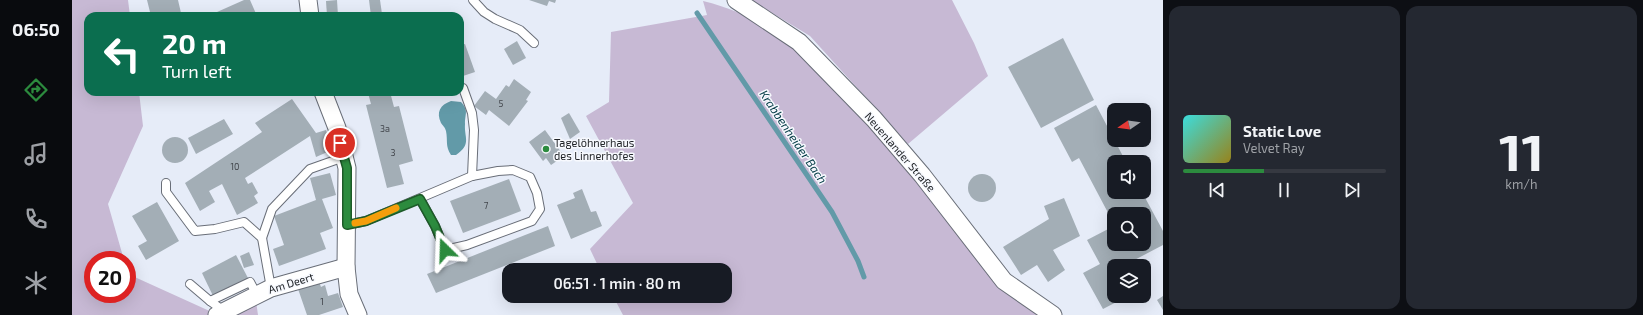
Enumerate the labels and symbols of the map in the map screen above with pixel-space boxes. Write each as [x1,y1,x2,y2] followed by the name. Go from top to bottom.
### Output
[757,87,830,186] water label: Krabbenheider Bach
[499,98,504,109] house number: 5
[1107,103,1151,147] north arrow
[862,109,938,194] street label: Neuenlander Straße
[380,123,390,134] house number: 3a
[323,126,357,160] pin
[554,136,635,162] place label: Tagelöhnerhaus des Linnerhofes
[541,144,551,154] marker: Tagelöhnerhaus des Linnerhofes
[390,147,396,158] house number: 3
[230,161,240,172] house number: 10
[484,200,489,211] house number: 7
[424,229,466,271] position arrow
[84,251,136,303] speed limit sign: 20
[267,269,315,296] street label: Am Deert
[320,296,324,307] house number: 1

